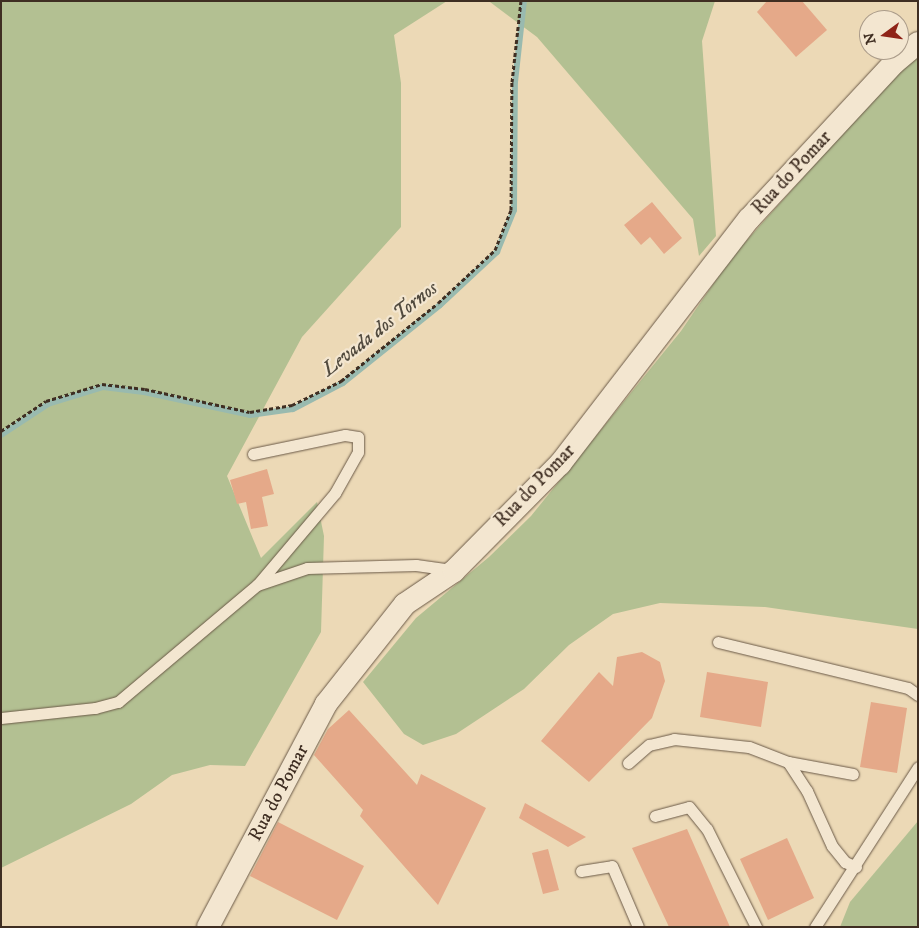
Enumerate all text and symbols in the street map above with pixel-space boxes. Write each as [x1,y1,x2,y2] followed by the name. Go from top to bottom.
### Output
[859,10,909,60] north arrow
[860,31,881,46] text: N
[747,126,837,220] street label: Rua do Pomar
[317,276,443,382] water label: Levada dos Tornos
[490,440,580,532] street label: Rua do Pomar
[244,741,314,845] street label: Rua do Pomar

